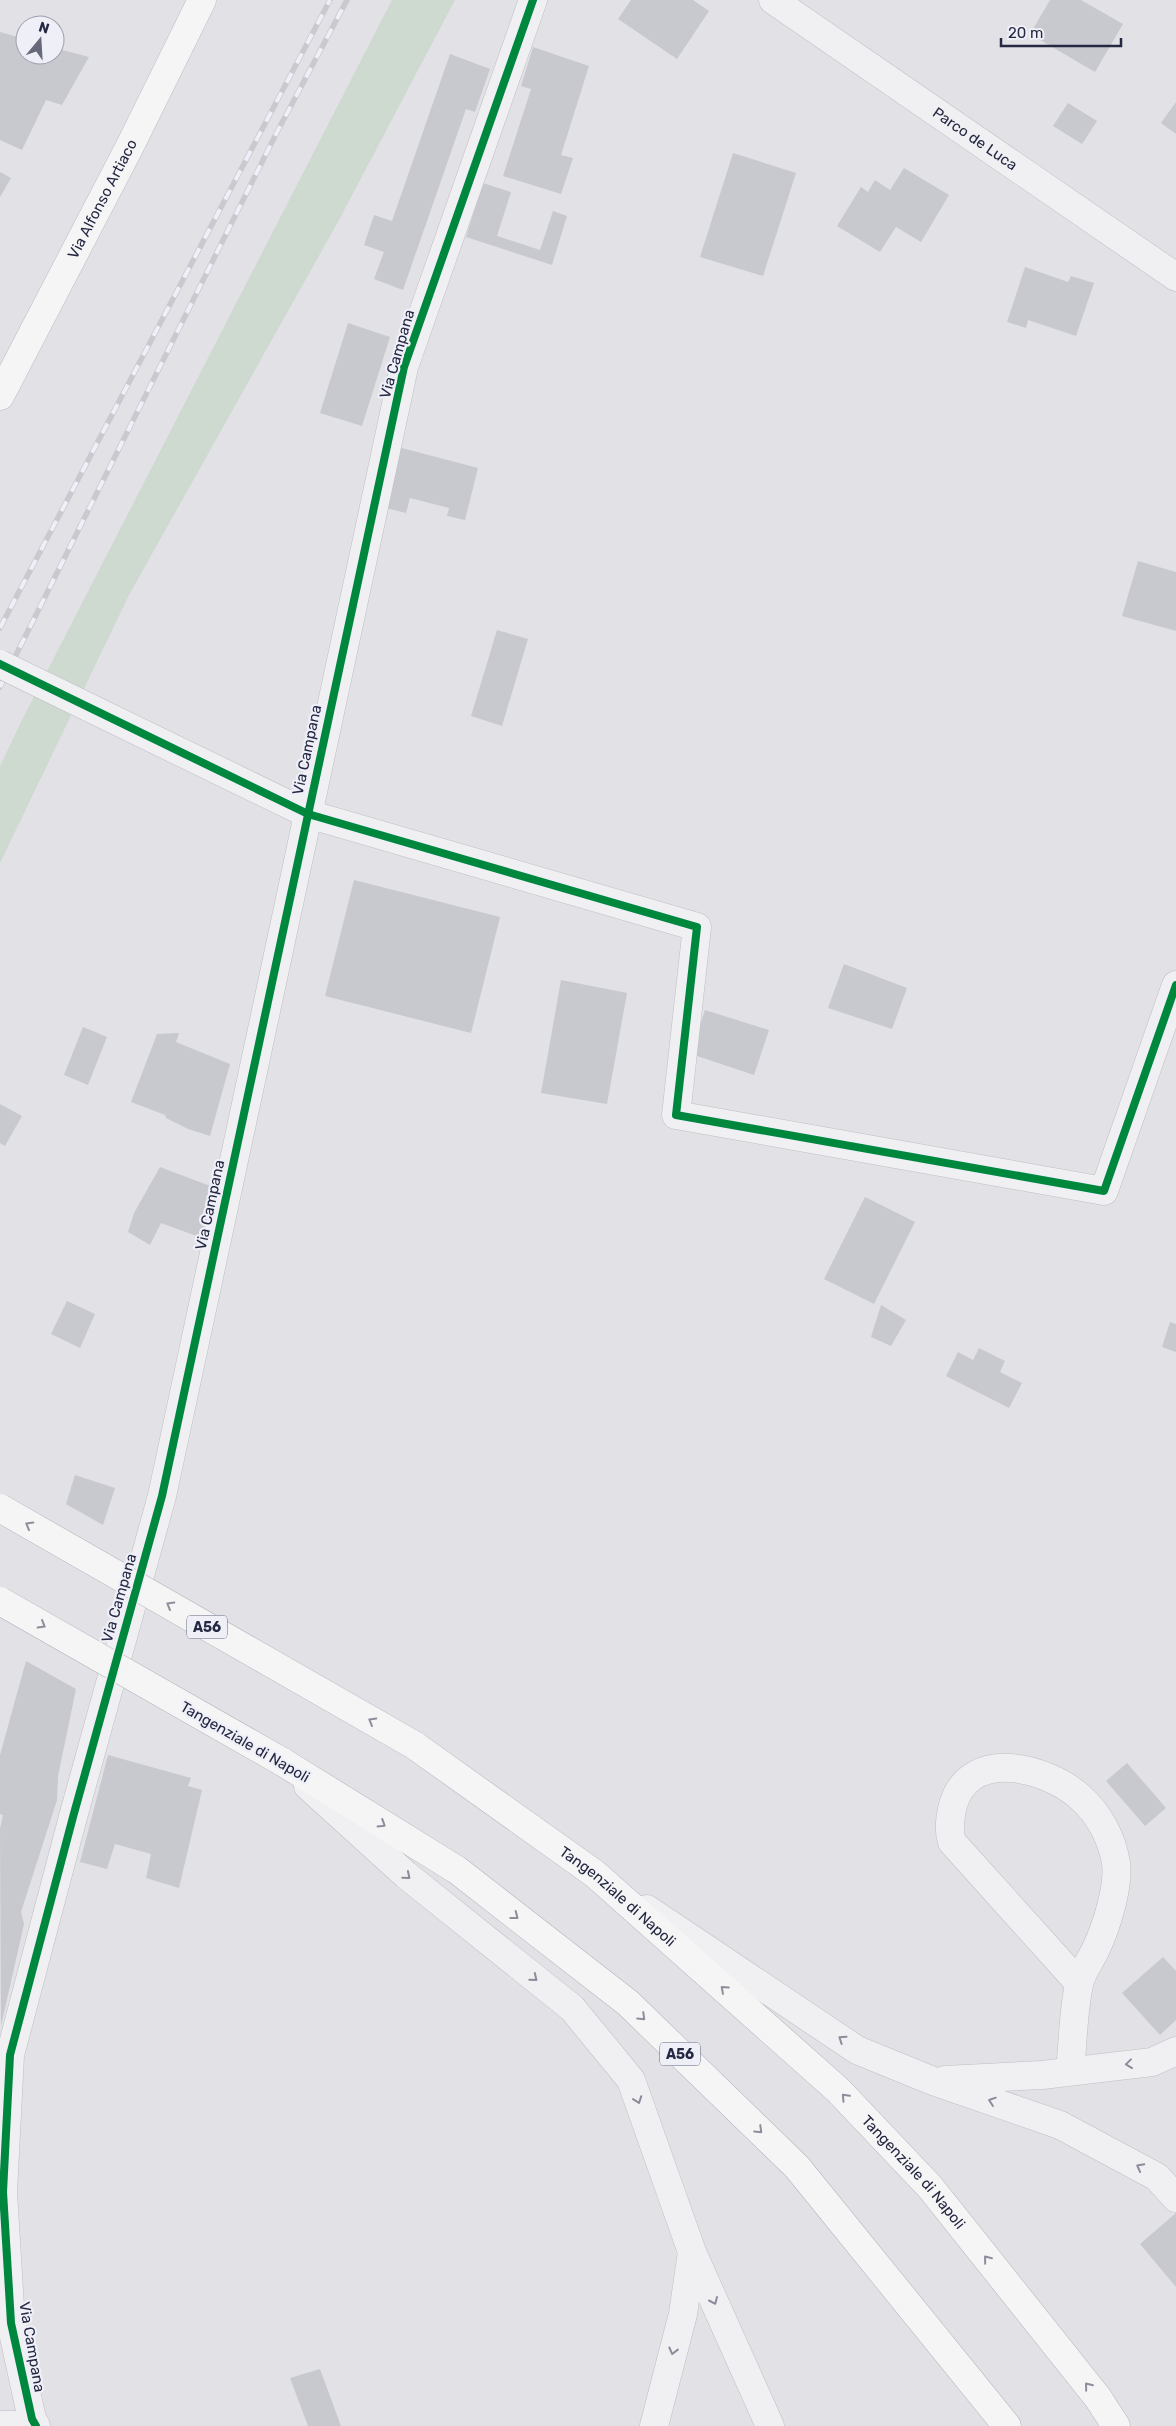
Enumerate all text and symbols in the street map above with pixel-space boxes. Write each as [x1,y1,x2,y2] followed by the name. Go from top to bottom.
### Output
[15,15,65,65] north arrow
[1001,15,1121,47] scale bar
[36,18,51,38] text: N
[1008,24,1043,42] text: 20 m
[929,103,1021,174] street label: Parco de Luca
[64,136,141,262] street label: Via Alfonso Artiaco
[376,308,418,400] street label: Via Campana
[289,703,325,797] street label: Via Campana
[192,1158,228,1252] street label: Via Campana
[25,1521,34,1531] one-way arrow
[98,1552,140,1644] street label: Via Campana
[167,1602,176,1612] one-way arrow
[187,1615,227,1638] road number: A56
[37,1618,46,1628] one-way arrow
[177,1698,313,1786] street label: Tangenziale di Napoli
[368,1717,377,1727] one-way arrow
[376,1817,385,1827] one-way arrow
[556,1843,679,1950] street label: Tangenziale di Napoli
[402,1871,411,1880] one-way arrow
[509,1910,518,1918] one-way arrow
[528,1972,538,1981] one-way arrow
[721,1986,730,1995] one-way arrow
[636,2011,645,2020] one-way arrow
[838,2036,848,2045] one-way arrow
[660,2042,700,2066] road number: A56
[1125,2058,1133,2069] one-way arrow
[842,2094,851,2103] one-way arrow
[632,2095,642,2104] one-way arrow
[988,2097,996,2107] one-way arrow
[858,2112,969,2233] street label: Tangenziale di Napoli
[753,2124,762,2133] one-way arrow
[1136,2163,1145,2173] one-way arrow
[985,2256,993,2265] one-way arrow
[708,2296,719,2305] one-way arrow
[15,2300,49,2394] street label: Via Campana
[669,2346,679,2354] one-way arrow
[1086,2383,1094,2392] one-way arrow

